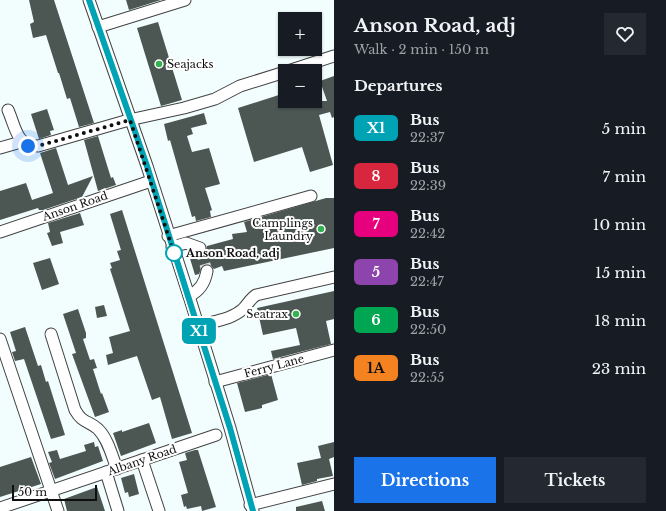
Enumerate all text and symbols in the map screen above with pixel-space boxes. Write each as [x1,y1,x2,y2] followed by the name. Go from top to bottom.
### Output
[278,12,322,108] map controls
[278,12,322,56] button: +
[604,13,646,55] button: heart
[354,14,516,37] text: Anson Road, adj
[354,41,489,58] text: Walk · 2 min · 150 m
[167,57,214,71] place label: Seajacks
[154,59,164,69] marker: Seajacks
[278,64,322,108] button: −
[354,76,443,95] text: Departures
[410,110,440,129] text: Bus
[367,119,385,137] text: X1
[602,119,646,138] text: 5 min
[410,129,444,146] text: 22:37
[18,136,38,156] your location
[410,158,440,177] text: Bus
[372,167,380,185] text: 8
[603,167,646,186] text: 7 min
[410,177,446,194] text: 22:39
[40,188,110,224] street label: Anson Road
[410,206,440,225] text: Bus
[372,215,380,233] text: 7
[593,215,646,234] text: 10 min
[252,216,313,243] place label: Camplings Laundry
[316,224,326,234] marker: Camplings Laundry
[410,225,445,242] text: 22:42
[165,244,183,262] marker: Anson Road, adj
[185,246,280,260] place label: Anson Road, adj
[410,254,440,273] text: Bus
[372,263,380,281] text: 5
[595,263,646,282] text: 15 min
[410,273,444,290] text: 22:47
[410,302,440,321] text: Bus
[246,307,288,321] place label: Seatrax
[291,309,301,319] marker: Seatrax
[371,311,381,329] text: 6
[594,311,646,330] text: 18 min
[181,318,217,344] line badge: X1
[410,321,446,338] text: 22:50
[190,322,208,340] text: X1
[410,350,440,369] text: Bus
[242,351,306,381] street label: Ferry Lane
[367,359,385,377] text: 1A
[592,359,646,378] text: 23 min
[410,369,445,386] text: 22:55
[105,442,179,479] street label: Albany Road
[354,457,496,503] button: Directions
[504,457,646,503] button: Tickets
[12,483,97,502] scale bar
[18,485,47,499] text: 50 m

